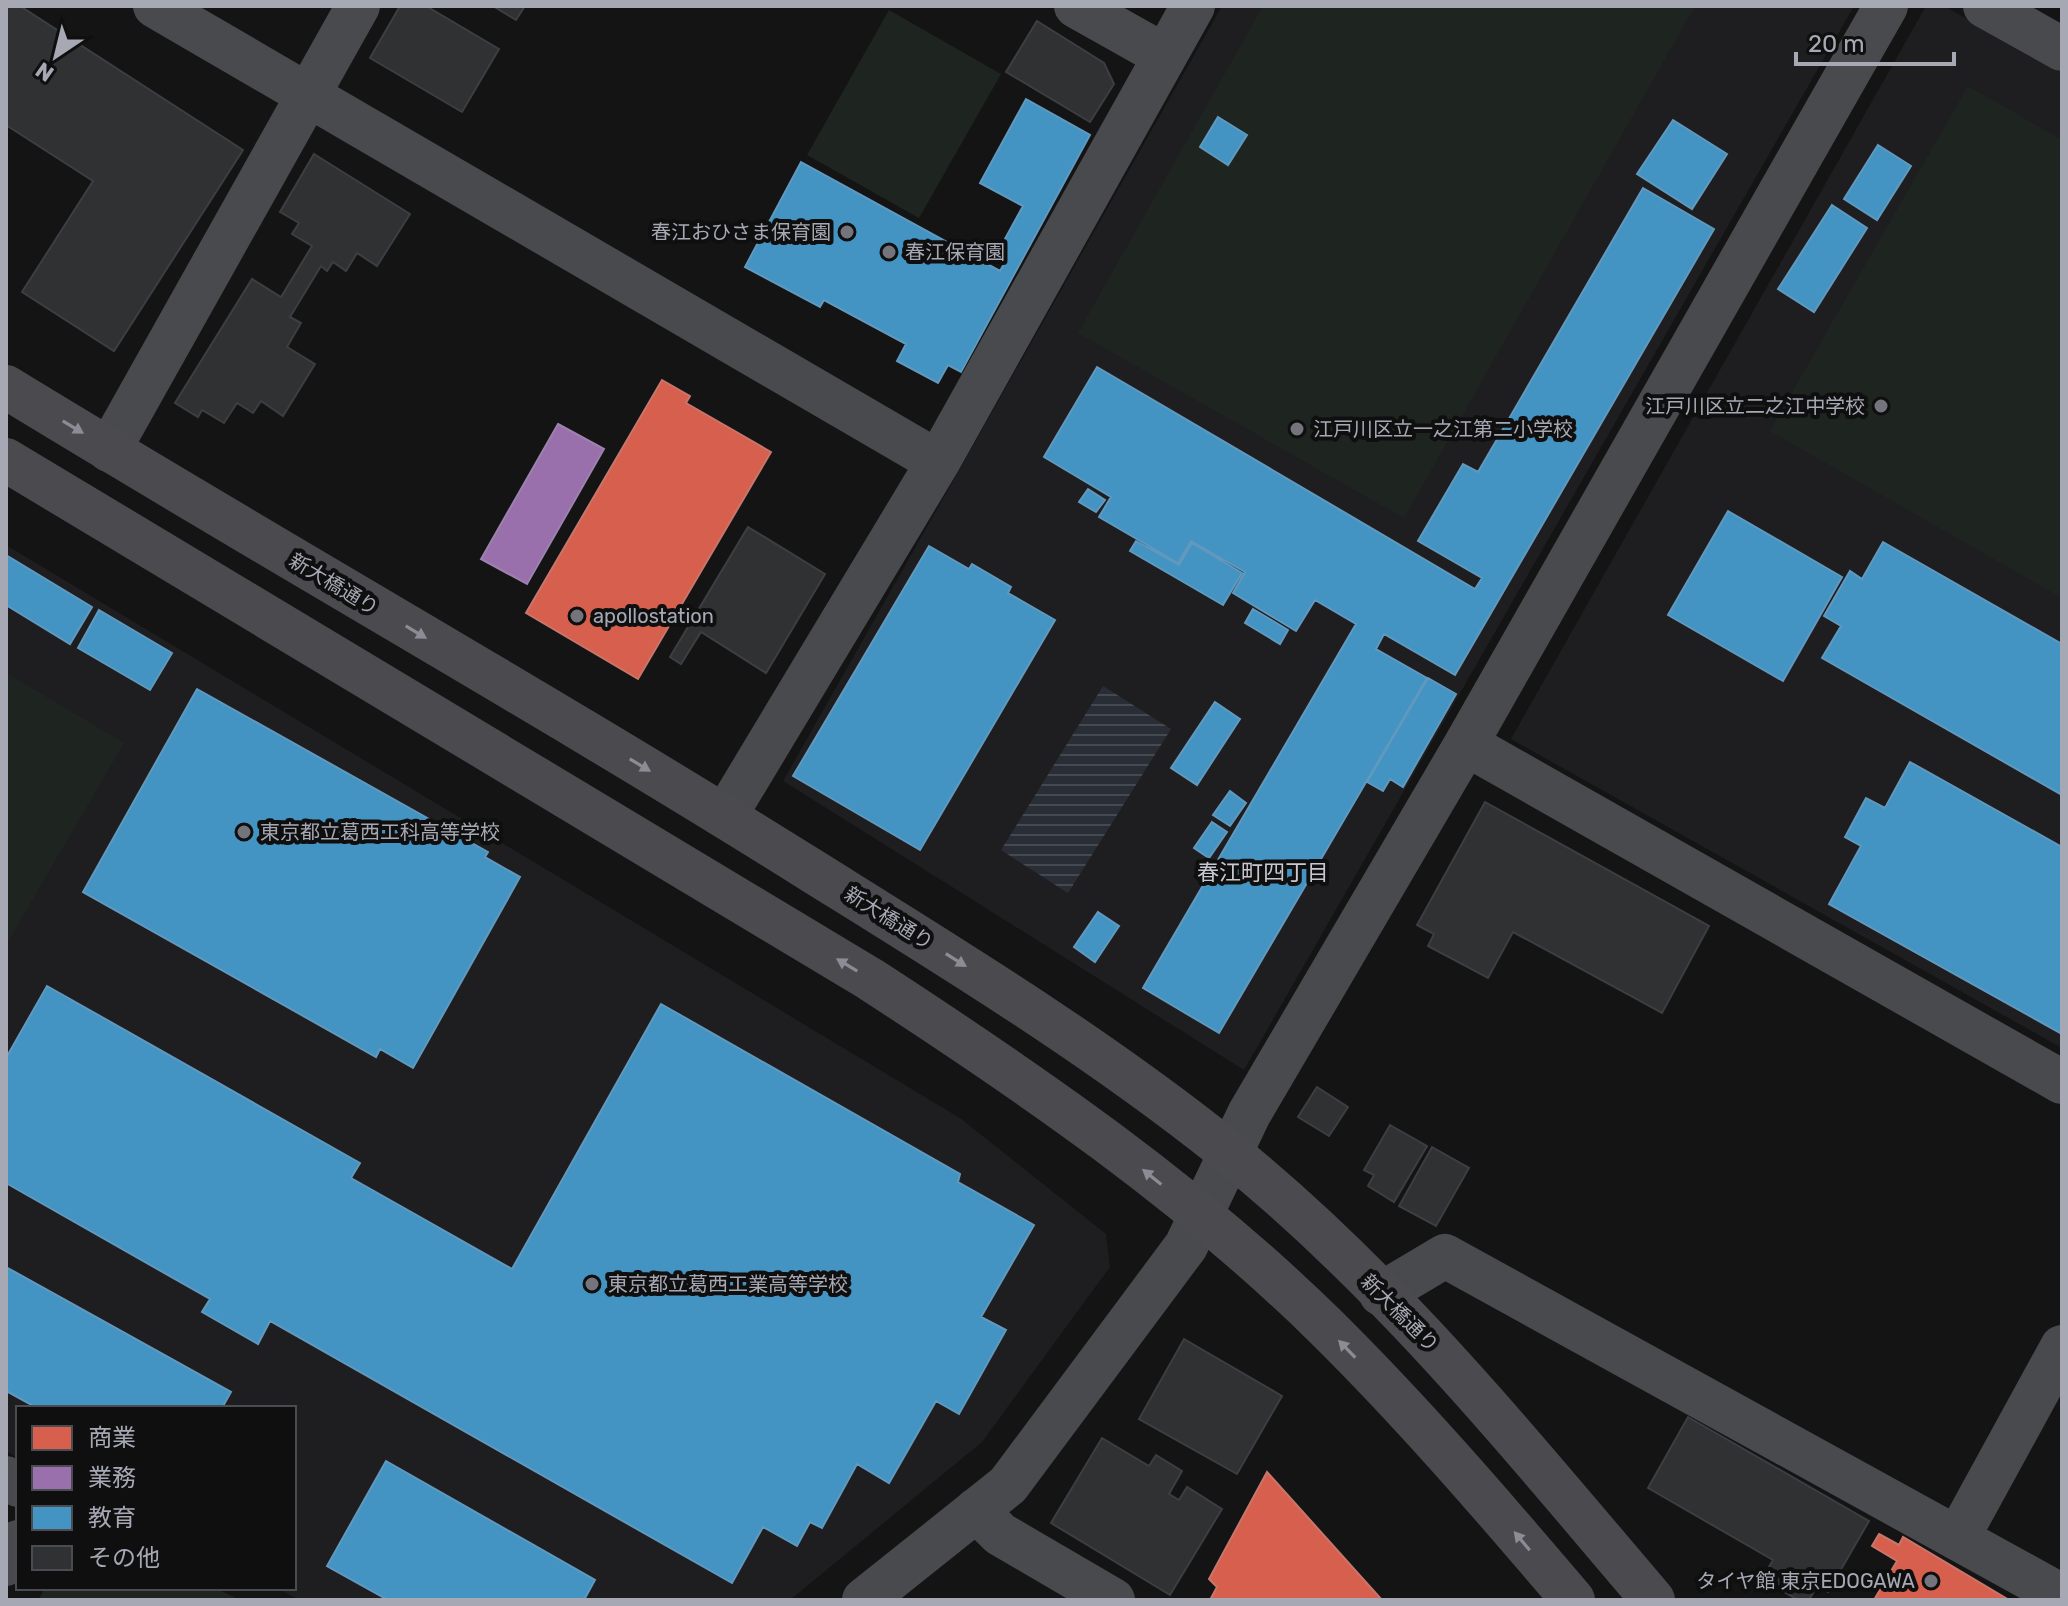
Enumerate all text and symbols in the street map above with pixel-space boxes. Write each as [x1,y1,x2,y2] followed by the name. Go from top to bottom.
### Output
[16,16,96,96] north arrow
[1796,16,1954,66] scale bar
[1808,30,1865,58] text: 20 m
[31,56,59,88] text: N
[651,220,831,244] place label: 春江おひさま保育園
[838,223,856,241] marker: 春江おひさま保育園
[905,240,1005,264] place label: 春江保育園
[880,243,898,261] marker: 春江保育園
[1645,394,1865,418] place label: 江戸川区立二之江中学校
[1872,397,1890,415] marker: 江戸川区立二之江中学校
[1313,417,1573,441] place label: 江戸川区立一之江第二小学校
[62,420,83,435] one-way arrow
[1288,420,1306,438] marker: 江戸川区立一之江第二小学校
[285,548,383,620] street label: 新大橋通り
[593,604,714,628] place label: apollostation
[568,607,586,625] marker: apollostation
[405,625,427,639] one-way arrow
[629,758,651,772] one-way arrow
[260,820,500,844] place label: 東京都立葛西工科高等学校
[235,823,253,841] marker: 東京都立葛西工科高等学校
[1197,859,1329,886] district label: 春江町四丁目
[840,881,938,955] street label: 新大橋通り
[945,953,967,967] one-way arrow
[836,958,858,972] one-way arrow
[1142,1169,1162,1185] one-way arrow
[1356,1269,1444,1357] street label: 新大橋通り
[608,1272,848,1296] place label: 東京都立葛西工業高等学校
[583,1275,601,1293] marker: 東京都立葛西工業高等学校
[1338,1340,1356,1359] one-way arrow
[16,1406,296,1590] legend
[88,1424,136,1452] text: 商業
[88,1464,136,1492] text: 業務
[88,1504,136,1532] text: 教育
[1514,1531,1531,1551] one-way arrow
[88,1544,160,1572] text: その他
[1696,1569,1915,1593] place label: タイヤ館 東京EDOGAWA
[1922,1572,1940,1590] marker: タイヤ館 東京EDOGAWA

